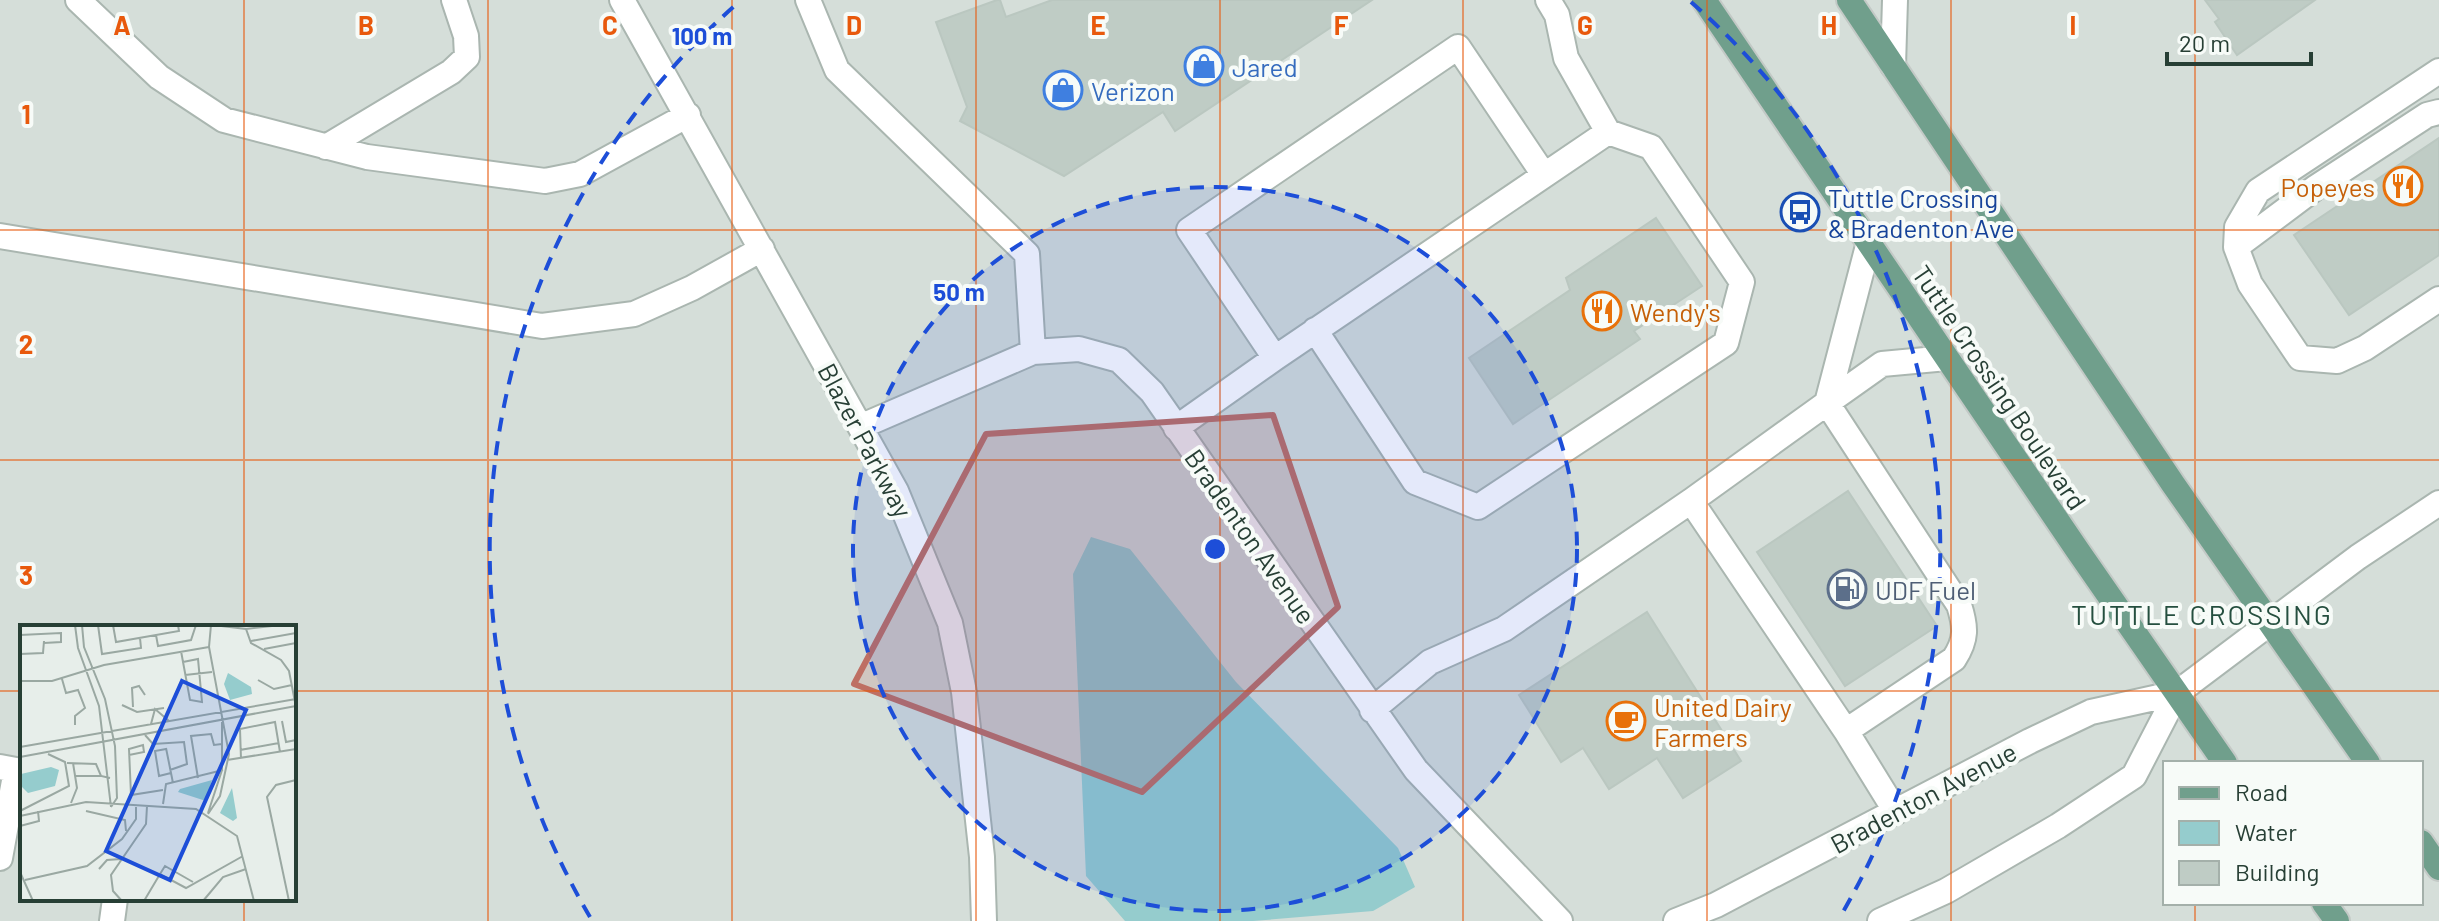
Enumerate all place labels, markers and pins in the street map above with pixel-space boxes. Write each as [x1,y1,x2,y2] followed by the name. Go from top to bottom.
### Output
[1183,45,1225,87] shop icon: Jared
[1232,51,1298,82] place label: Jared
[1042,69,1084,111] shop icon: Verizon
[1091,75,1175,106] place label: Verizon
[2382,165,2424,207] restaurant icon: Popeyes
[2281,171,2375,202] place label: Popeyes
[1828,182,2015,243] place label: Tuttle Crossing & Bradenton Ave
[1779,191,1821,233] bus stop icon: Tuttle Crossing & Bradenton Ave
[1581,290,1623,332] restaurant icon: Wendy's
[1630,296,1721,327] place label: Wendy's
[1201,535,1229,563] centre of rings
[1826,568,1868,610] fuel station icon: UDF Fuel
[1875,574,1976,605] place label: UDF Fuel
[1654,691,1792,752] place label: United Dairy Farmers
[1605,700,1647,742] cafe icon: United Dairy Farmers

